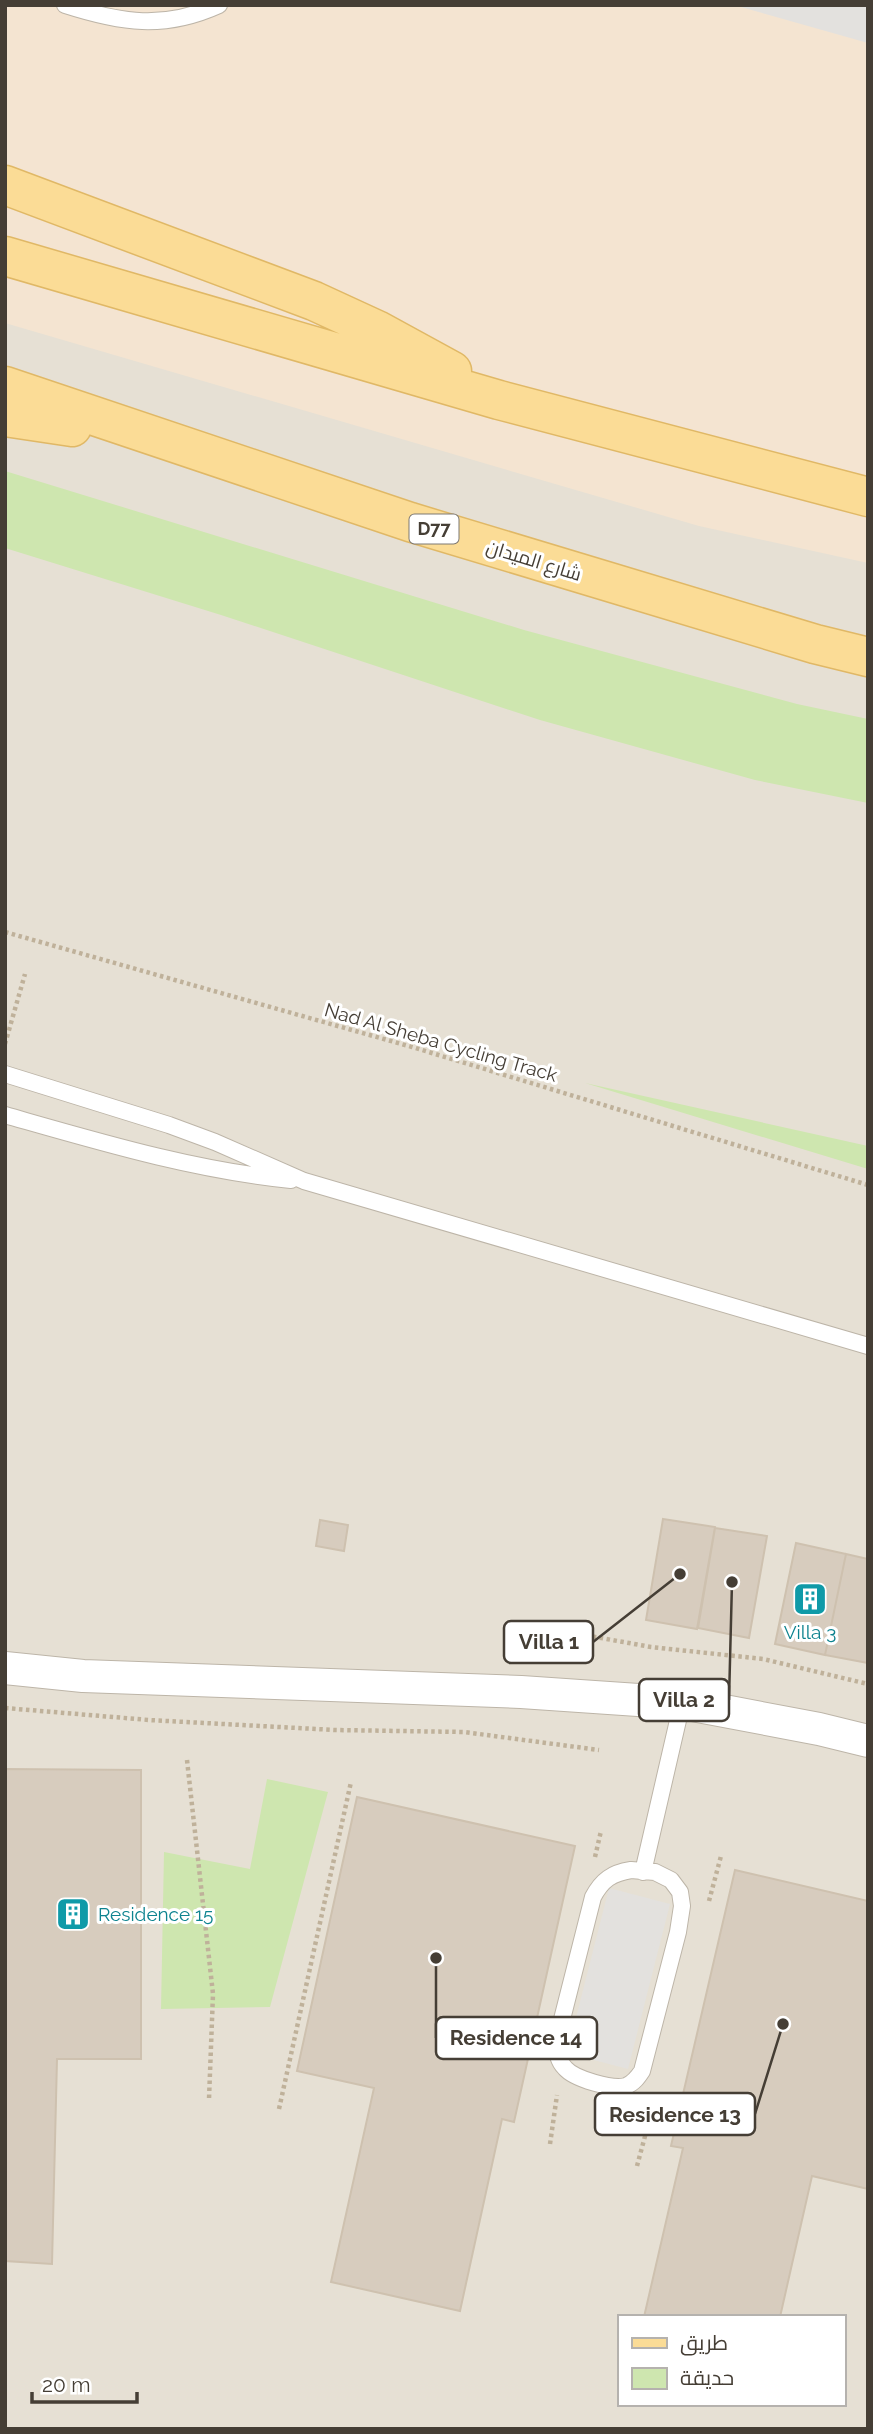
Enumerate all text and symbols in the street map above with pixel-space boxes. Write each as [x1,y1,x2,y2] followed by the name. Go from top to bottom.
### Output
[410,514,458,544] road number: D77
[483,535,584,588] street label: شارع الميدان
[322,998,560,1086] street label: Nad Al Sheba Cycling Track
[791,1580,829,1618] building icon: Villa 3
[504,1621,593,1663] callout: Villa 1
[784,1621,836,1643] place label: Villa 3
[519,1629,579,1654] text: Villa 1
[639,1679,729,1721] callout: Villa 2
[653,1687,715,1712] text: Villa 2
[54,1895,92,1933] building icon: Residence 15
[98,1903,213,1925] place label: Residence 15
[436,2017,597,2059] callout: Residence 14
[450,2025,582,2050] text: Residence 14
[595,2093,755,2135] callout: Residence 13
[609,2102,741,2127] text: Residence 13
[618,2315,845,2406] legend
[680,2330,728,2356] text: طريق
[32,2360,136,2404] scale bar
[680,2365,734,2390] text: حديقة
[42,2372,90,2397] text: 20 m

